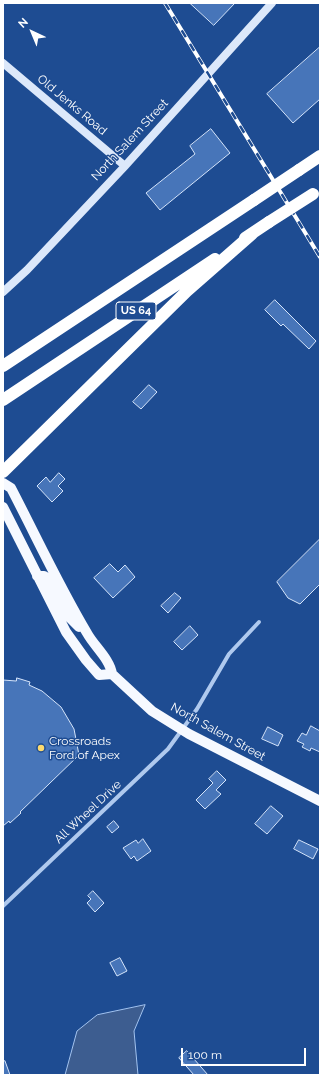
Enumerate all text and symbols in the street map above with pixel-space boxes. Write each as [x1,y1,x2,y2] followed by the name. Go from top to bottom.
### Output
[12,12,52,52] north arrow
[16,15,31,31] text: N
[34,72,110,138] street label: Old Jenks Road
[89,96,171,184] street label: North Salem Street
[116,302,156,320] road number: US 64
[168,700,268,764] street label: North Salem Street
[49,734,120,762] place label: Crossroads Ford of Apex
[36,743,46,753] marker: Crossroads Ford of Apex
[52,777,124,847] street label: All Wheel Drive
[183,1040,308,1066] scale bar
[188,1048,222,1062] text: 100 m

